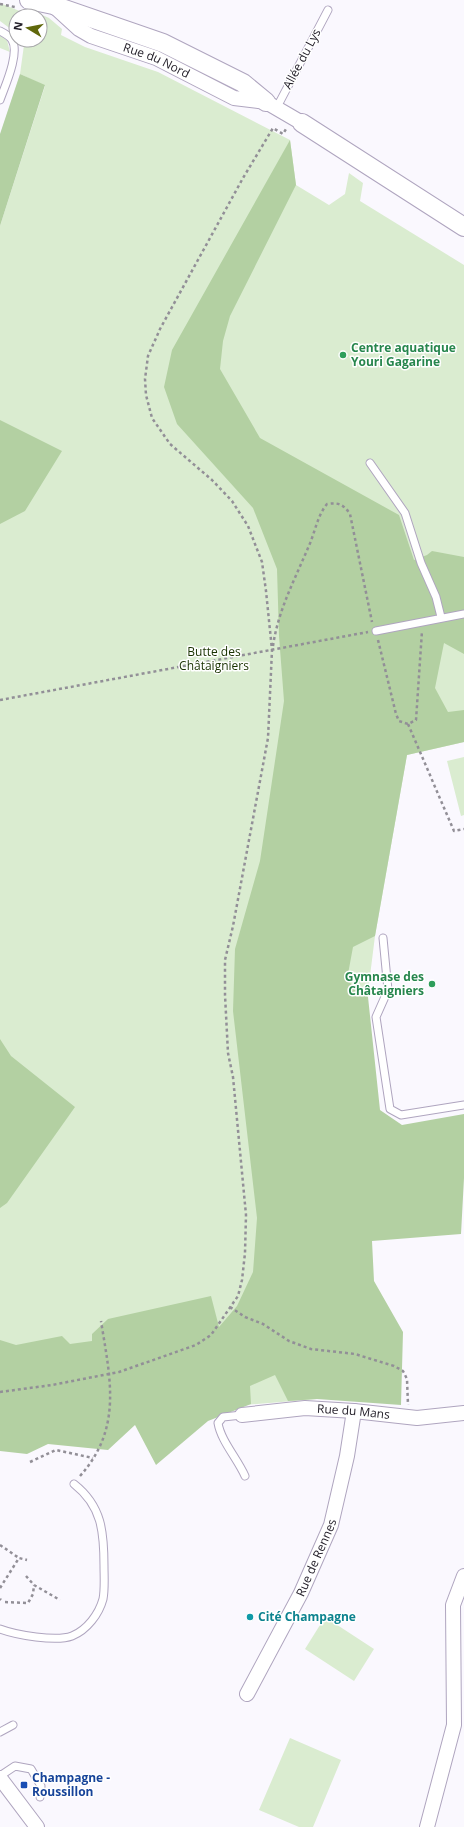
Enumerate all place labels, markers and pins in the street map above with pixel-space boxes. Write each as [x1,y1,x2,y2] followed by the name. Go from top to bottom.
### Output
[351,339,456,370] place label: Centre aquatique Youri Gagarine
[338,350,348,360] marker: Centre aquatique Youri Gagarine
[345,968,424,999] place label: Gymnase des Châtaigniers
[427,979,437,989] marker: Gymnase des Châtaigniers
[258,1608,356,1625] place label: Cité Champagne
[245,1612,255,1622] marker: Cité Champagne
[32,1769,110,1800] place label: Champagne - Roussillon
[19,1780,29,1790] marker: Champagne - Roussillon

